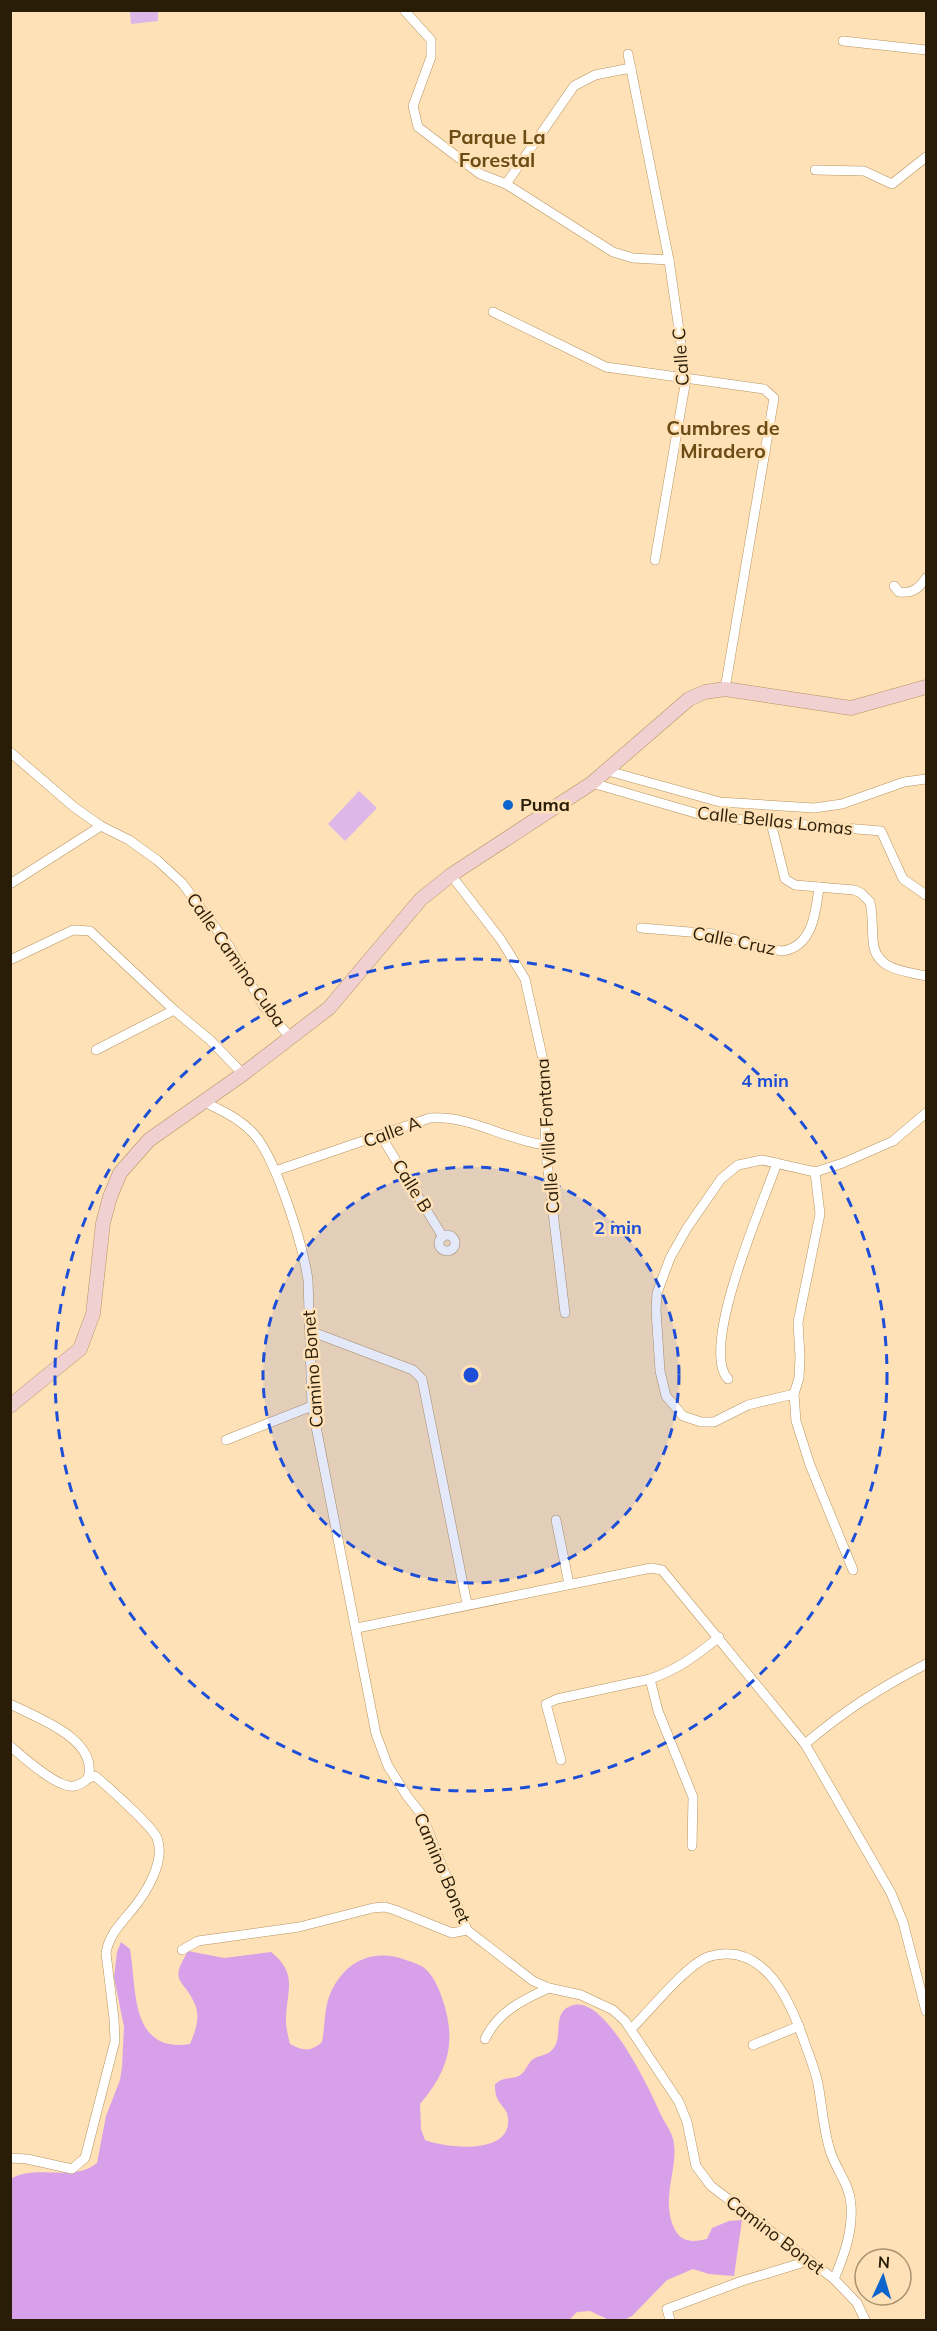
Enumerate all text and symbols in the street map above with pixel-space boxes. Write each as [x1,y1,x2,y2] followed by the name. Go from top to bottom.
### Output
[448,124,546,172] district label: Parque La Forestal
[667,327,694,387] street label: Calle C
[666,415,780,463] district label: Cumbres de Miradero
[520,793,570,816] place label: Puma
[501,798,515,812] marker: Puma
[696,801,854,840] street label: Calle Bellas Lomas
[182,888,291,1031] street label: Calle Camino Cuba
[690,921,778,960] street label: Calle Cruz
[531,1058,564,1215] street label: Calle Villa Fontana
[741,1069,789,1092] text: 4 min
[360,1111,424,1152] street label: Calle A
[387,1155,438,1216] street label: Calle B
[594,1216,642,1239] text: 2 min
[297,1310,328,1428] street label: Camino Bonet
[461,1365,481,1385] centre of rings
[409,1809,476,1926] street label: Camino Bonet
[721,2190,829,2279] street label: Camino Bonet
[853,2247,913,2307] north arrow
[877,2252,891,2272] text: N

